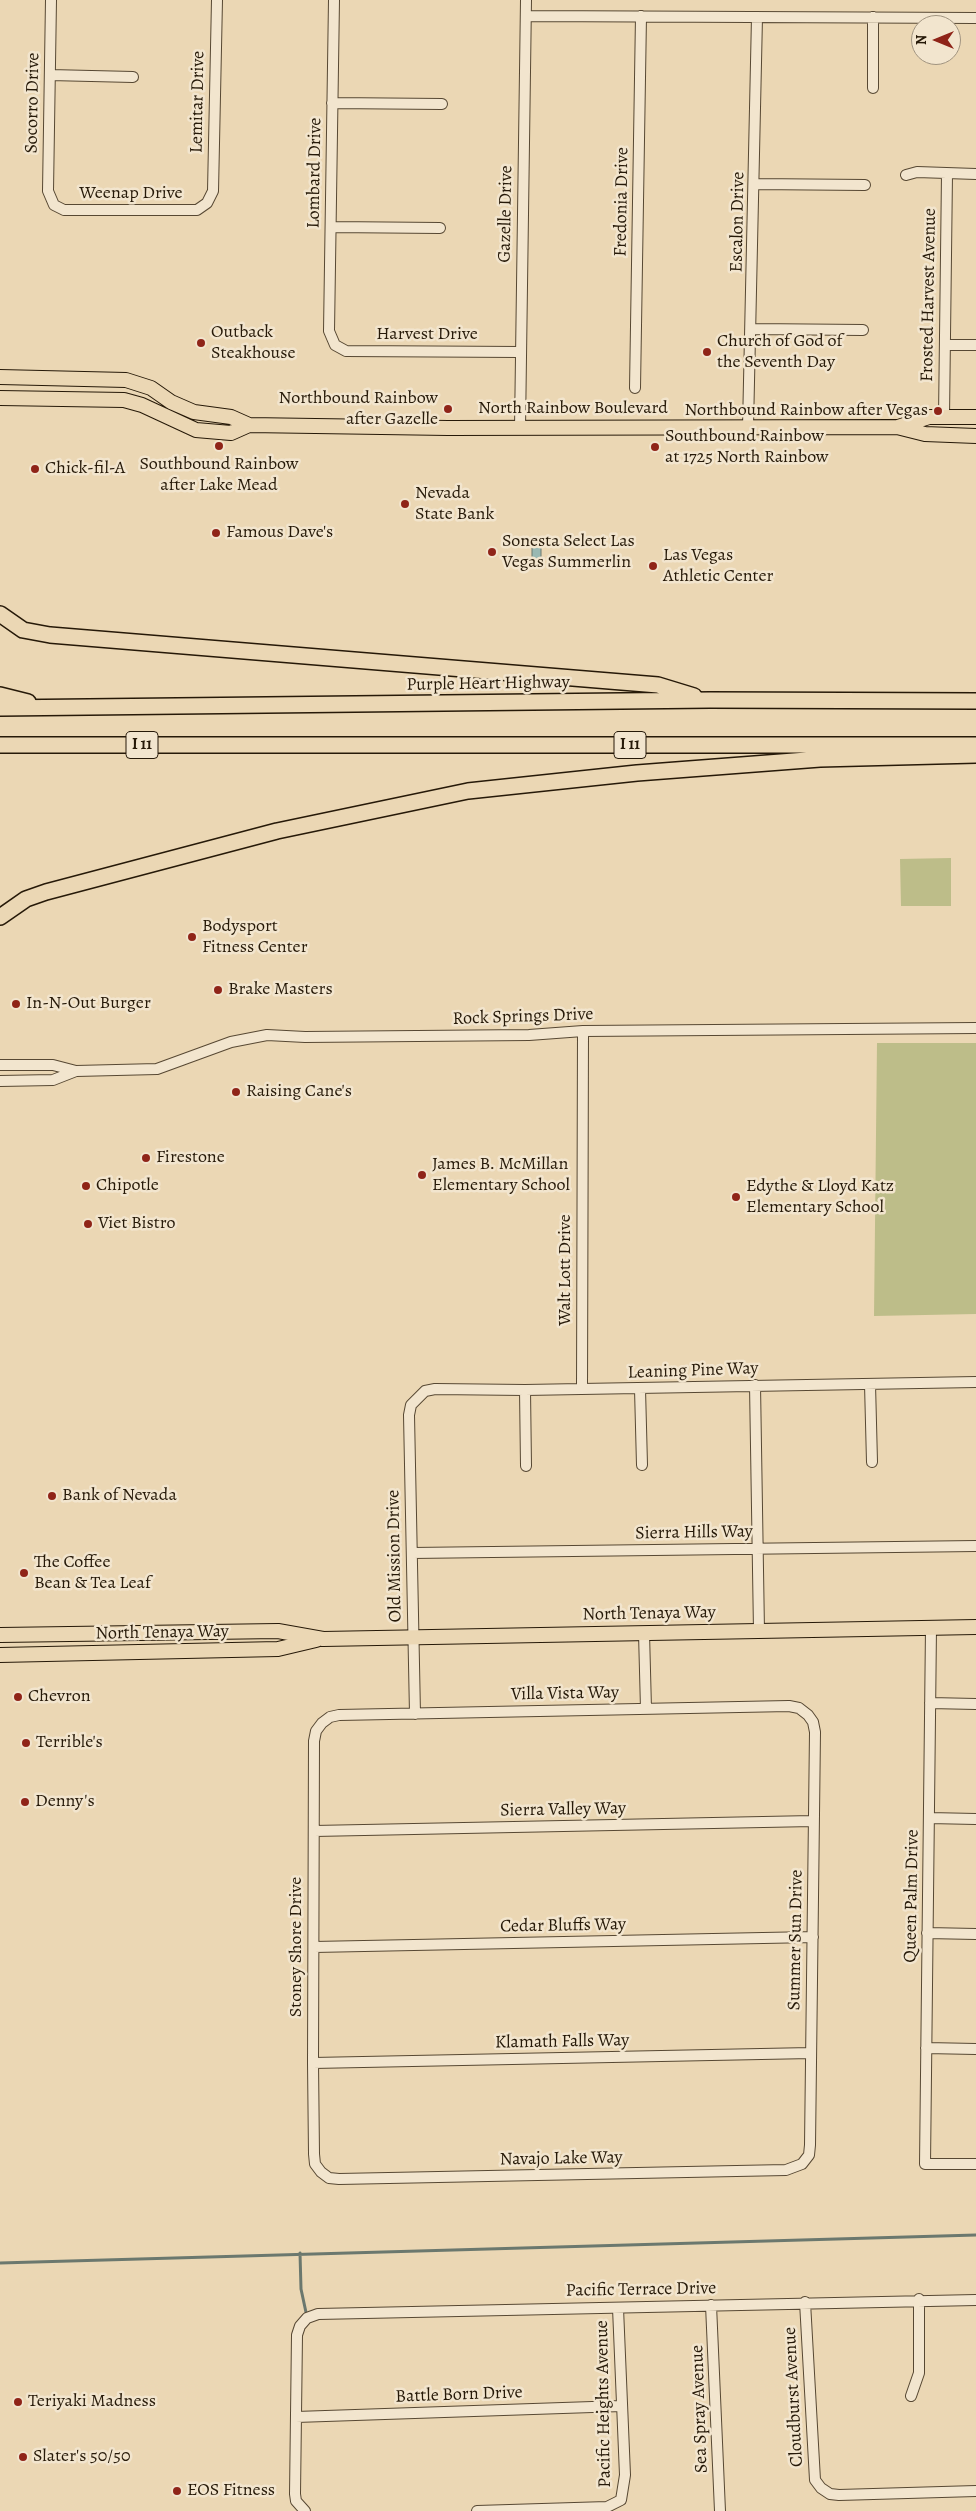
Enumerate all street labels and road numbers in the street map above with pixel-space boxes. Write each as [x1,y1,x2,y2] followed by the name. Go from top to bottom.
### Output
[186,51,210,153] street label: Lemitar Drive
[21,52,45,154] street label: Socorro Drive
[303,117,327,229] street label: Lombard Drive
[610,147,634,257] street label: Fredonia Drive
[494,165,518,263] street label: Gazelle Drive
[726,171,750,273] street label: Escalon Drive
[79,183,183,205] street label: Weenap Drive
[917,208,941,382] street label: Frosted Harvest Avenue
[376,324,478,346] street label: Harvest Drive
[478,398,668,420] street label: North Rainbow Boulevard
[406,672,570,696] street label: Purple Heart Highway
[126,732,158,758] road number: I 11
[614,732,646,758] road number: I 11
[452,1004,594,1030] street label: Rock Springs Drive
[555,1214,577,1326] street label: Walt Lott Drive
[627,1358,759,1384] street label: Leaning Pine Way
[383,1490,407,1622] street label: Old Mission Drive
[635,1521,753,1545] street label: Sierra Hills Way
[582,1602,716,1626] street label: North Tenaya Way
[95,1621,229,1645] street label: North Tenaya Way
[511,1682,619,1706] street label: Villa Vista Way
[500,1798,626,1822] street label: Sierra Valley Way
[900,1829,924,1963] street label: Queen Palm Drive
[784,1869,808,2011] street label: Summer Sun Drive
[286,1877,308,2017] street label: Stoney Shore Drive
[500,1914,626,1938] street label: Cedar Bluffs Way
[495,2030,629,2054] street label: Klamath Falls Way
[499,2147,623,2171] street label: Navajo Lake Way
[566,2278,716,2302] street label: Pacific Terrace Drive
[592,2320,616,2488] street label: Pacific Heights Avenue
[780,2326,808,2468] street label: Cloudburst Avenue
[687,2345,713,2473] street label: Sea Spray Avenue
[395,2382,523,2408] street label: Battle Born Drive

